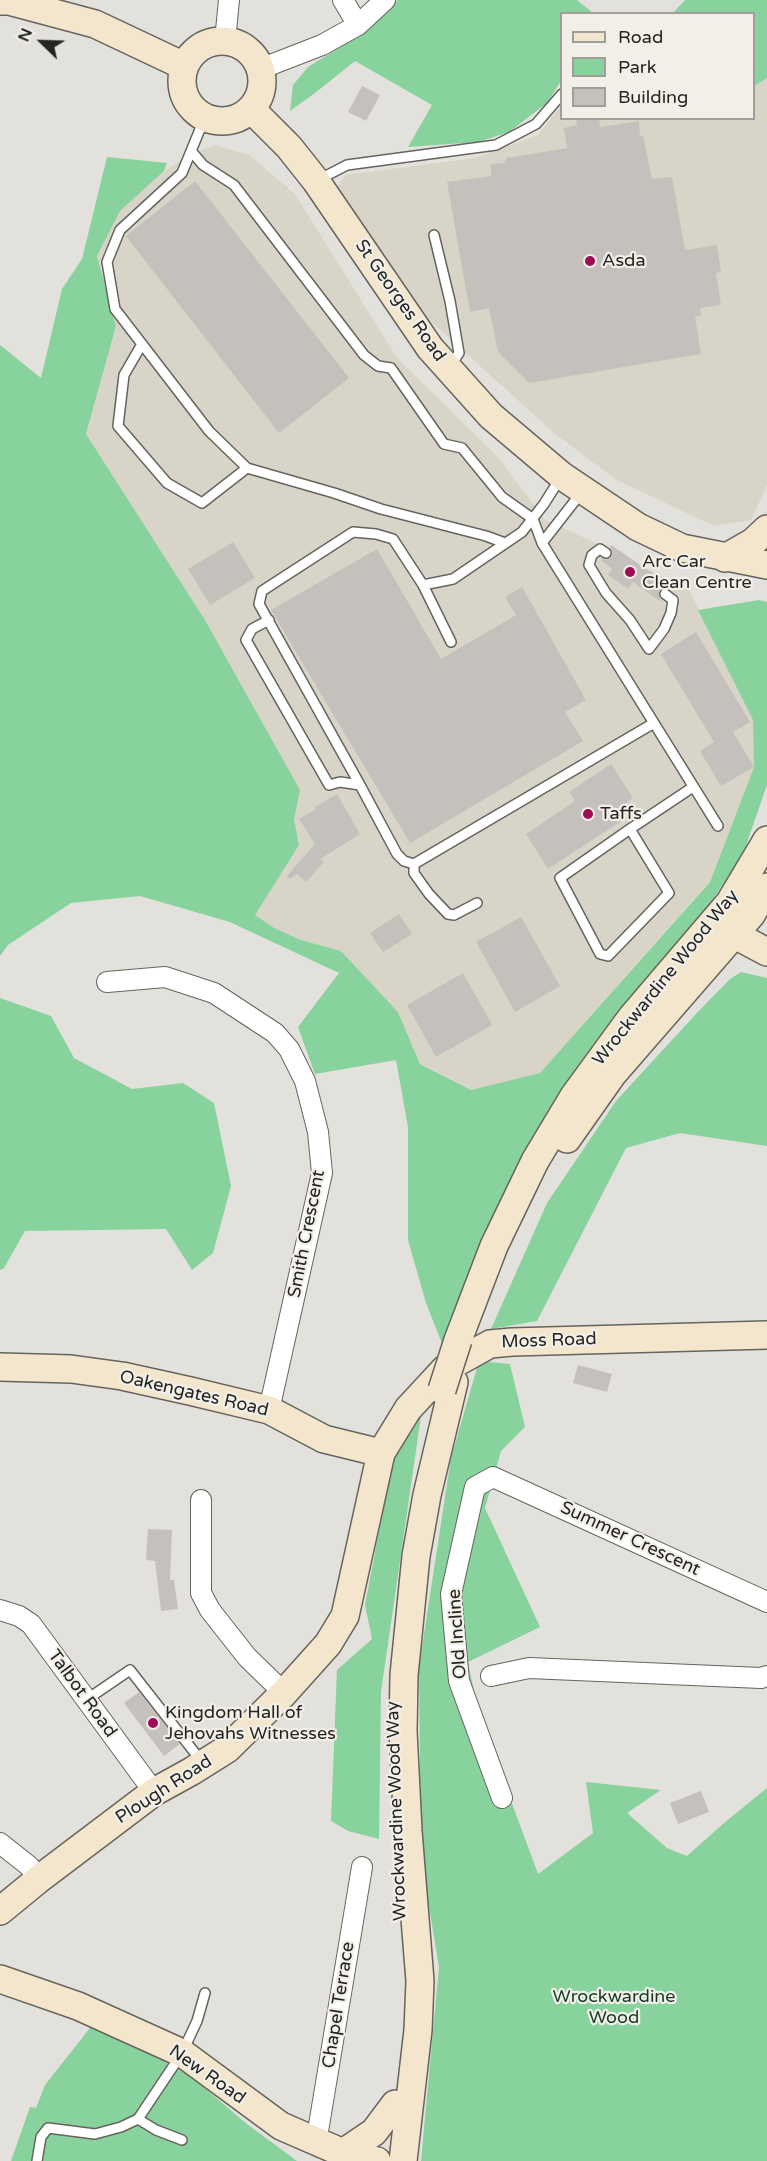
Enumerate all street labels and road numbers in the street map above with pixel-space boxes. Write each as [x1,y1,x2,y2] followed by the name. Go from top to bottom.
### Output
[350,236,450,366] street label: St Georges Road
[588,886,744,1070] street label: Wrockwardine Wood Way
[284,1168,330,1300] street label: Smith Crescent
[501,1329,597,1353] street label: Moss Road
[117,1366,271,1422] street label: Oakengates Road
[557,1497,703,1581] street label: Summer Crescent
[444,1588,472,1680] street label: Old Incline
[43,1646,121,1742] street label: Talbot Road
[382,1701,412,1921] street label: Wrockwardine Wood Way
[112,1751,216,1829] street label: Plough Road
[318,1940,360,2070] street label: Chapel Terrace
[165,2041,249,2109] street label: New Road

